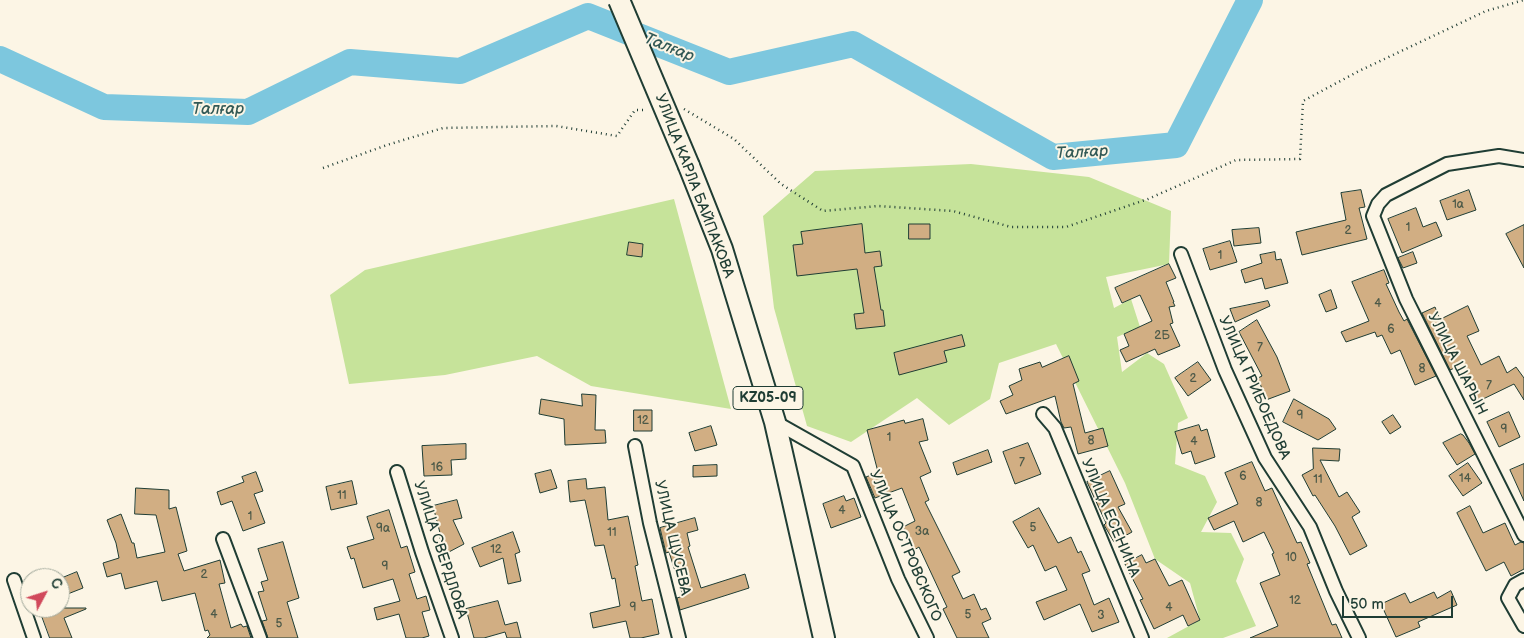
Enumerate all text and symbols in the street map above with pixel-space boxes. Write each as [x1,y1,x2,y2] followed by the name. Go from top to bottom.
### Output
[641,29,697,67] water label: Талғар
[651,91,737,281] street label: УЛИЦА КАРЛА БАЙПАКОВА
[192,100,244,120] water label: Талғар
[1055,142,1109,164] water label: Талғар
[1452,198,1464,212] house number: 1а
[1406,221,1410,235] house number: 1
[1344,224,1352,238] house number: 2
[1218,249,1222,263] house number: 1
[1374,297,1382,311] house number: 4
[1423,310,1491,418] street label: УЛИЦА ШАРЫН
[1214,314,1294,462] street label: УЛИЦА ГРИБОЕДОВА
[1387,323,1395,337] house number: 6
[1154,329,1170,343] house number: 2Б
[1257,341,1263,355] house number: 7
[1419,362,1425,376] house number: 8
[1189,372,1197,386] house number: 2
[1486,379,1492,393] house number: 7
[733,386,803,409] road number: KZ05-09
[1297,409,1303,423] house number: 9
[637,414,649,428] house number: 12
[1501,423,1507,437] house number: 9
[887,431,891,445] house number: 1
[1088,434,1094,448] house number: 8
[1190,435,1198,449] house number: 4
[1019,456,1025,470] house number: 7
[1077,456,1143,580] street label: УЛИЦА ЕСЕНИНА
[431,461,443,475] house number: 16
[865,467,945,625] street label: УЛИЦА ОСТРОВСКОГО
[1239,470,1247,484] house number: 6
[1459,472,1471,486] house number: 14
[1313,473,1323,487] house number: 11
[409,479,471,621] street label: УЛИЦА СВЕРДЛОВА
[650,479,694,597] street label: УЛИЦА ЩУСЕВА
[337,489,347,503] house number: 11
[1256,496,1262,510] house number: 8
[838,504,846,518] house number: 4
[248,510,252,524] house number: 1
[1030,521,1036,535] house number: 5
[376,522,390,536] house number: 9а
[915,525,929,539] house number: 3а
[607,526,617,540] house number: 11
[490,543,502,557] house number: 12
[1285,551,1297,565] house number: 10
[382,560,388,574] house number: 9
[20,568,70,618] north arrow
[200,568,208,582] house number: 2
[46,574,66,593] text: С
[1344,586,1455,618] scale bar
[1289,594,1301,608] house number: 12
[1350,595,1384,614] text: 50 m
[630,601,636,615] house number: 9
[1165,601,1173,615] house number: 4
[210,608,218,622] house number: 4
[965,608,971,622] house number: 5
[1097,609,1105,623] house number: 3
[276,617,282,631] house number: 5

